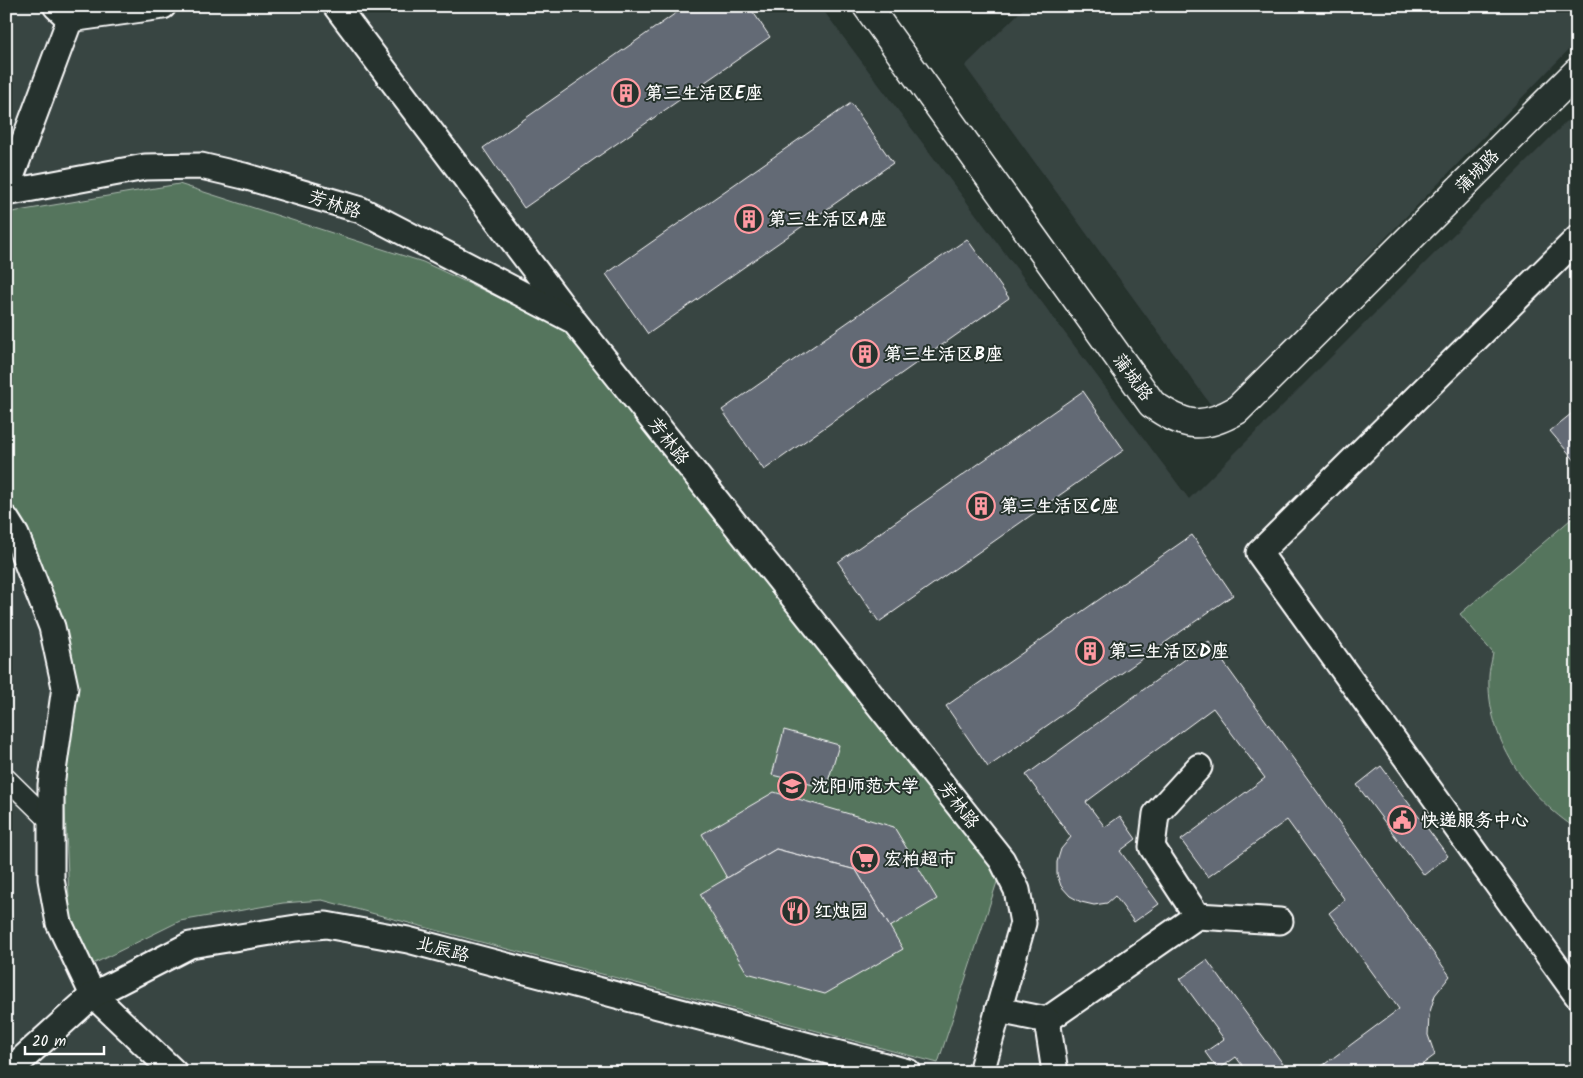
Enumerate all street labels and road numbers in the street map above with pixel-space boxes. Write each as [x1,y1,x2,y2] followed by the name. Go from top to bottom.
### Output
[1449,143,1507,201] street label: 蒲城路
[304,183,365,228] street label: 芳林路
[1104,348,1159,408] street label: 蒲城路
[640,412,696,472] street label: 芳林路
[930,776,986,836] street label: 芳林路
[413,929,472,971] street label: 北辰路

